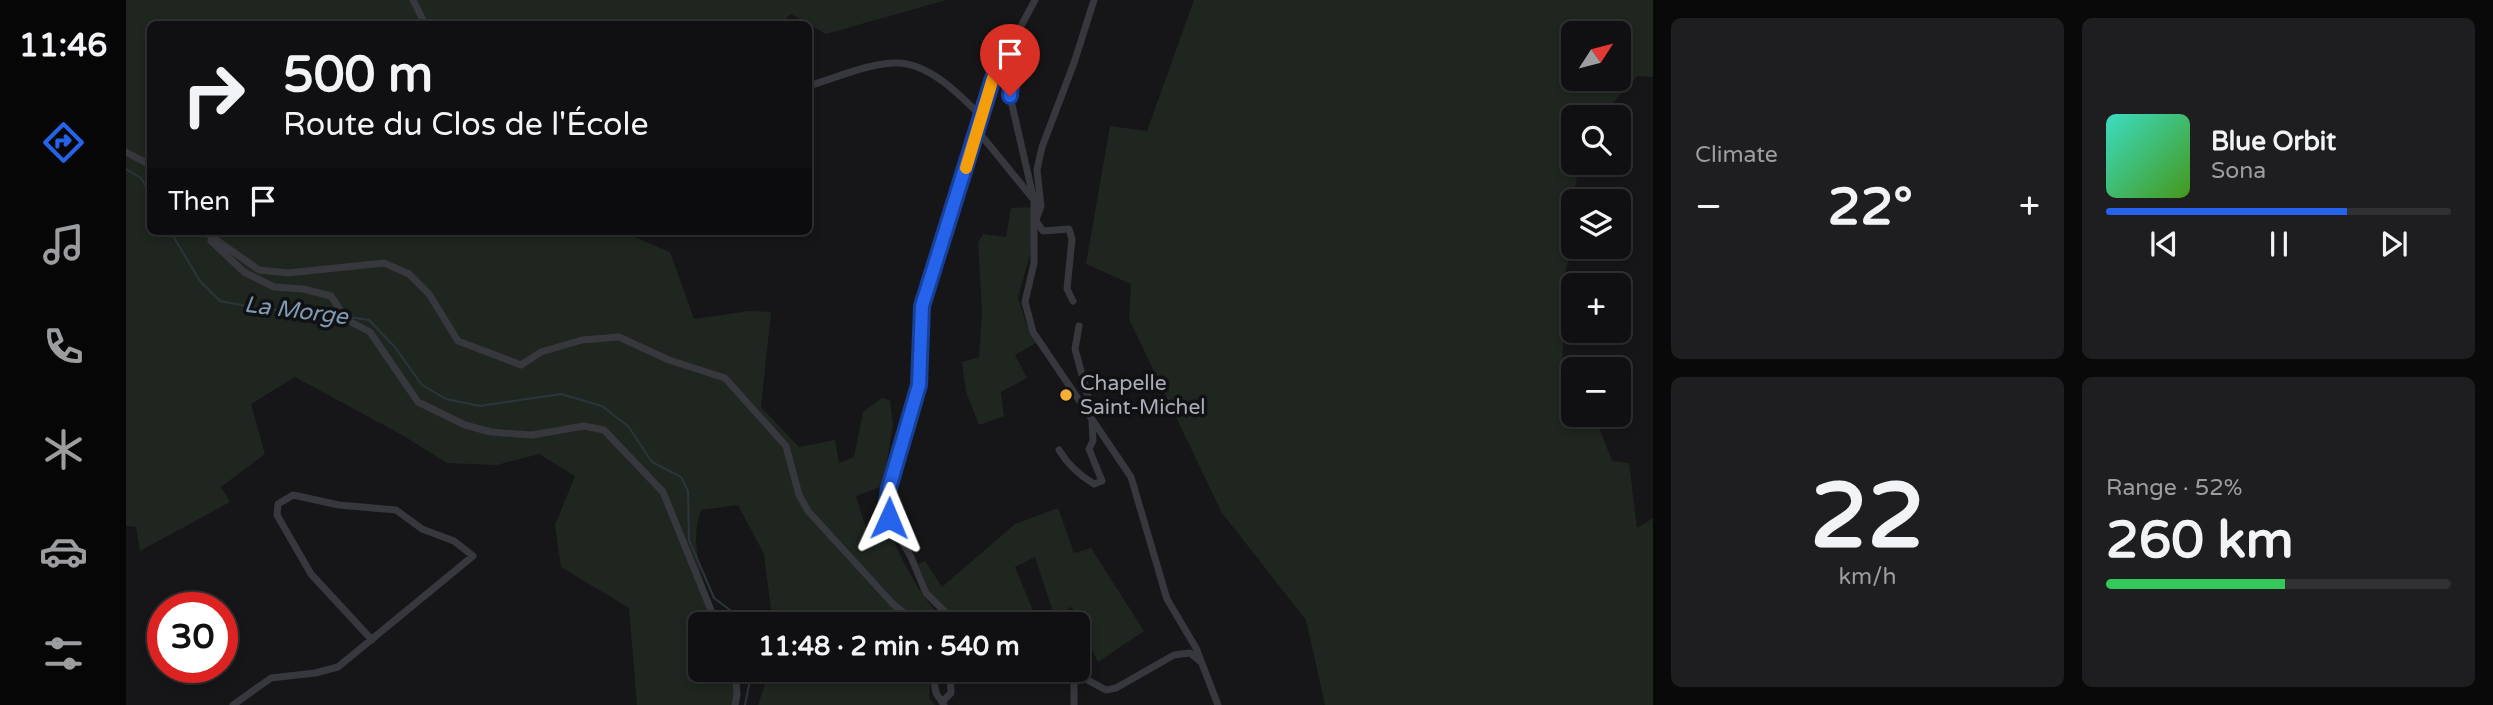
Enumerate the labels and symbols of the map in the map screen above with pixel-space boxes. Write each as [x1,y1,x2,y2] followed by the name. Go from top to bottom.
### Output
[1561,21,1631,91] north arrow
[980,24,1040,96] pin
[243,291,351,331] water label: La Morge
[1080,371,1206,420] place label: Chapelle Saint-Michel
[1058,387,1074,403] marker: Chapelle Saint-Michel
[852,481,926,555] position arrow
[147,592,238,683] speed limit sign: 30

